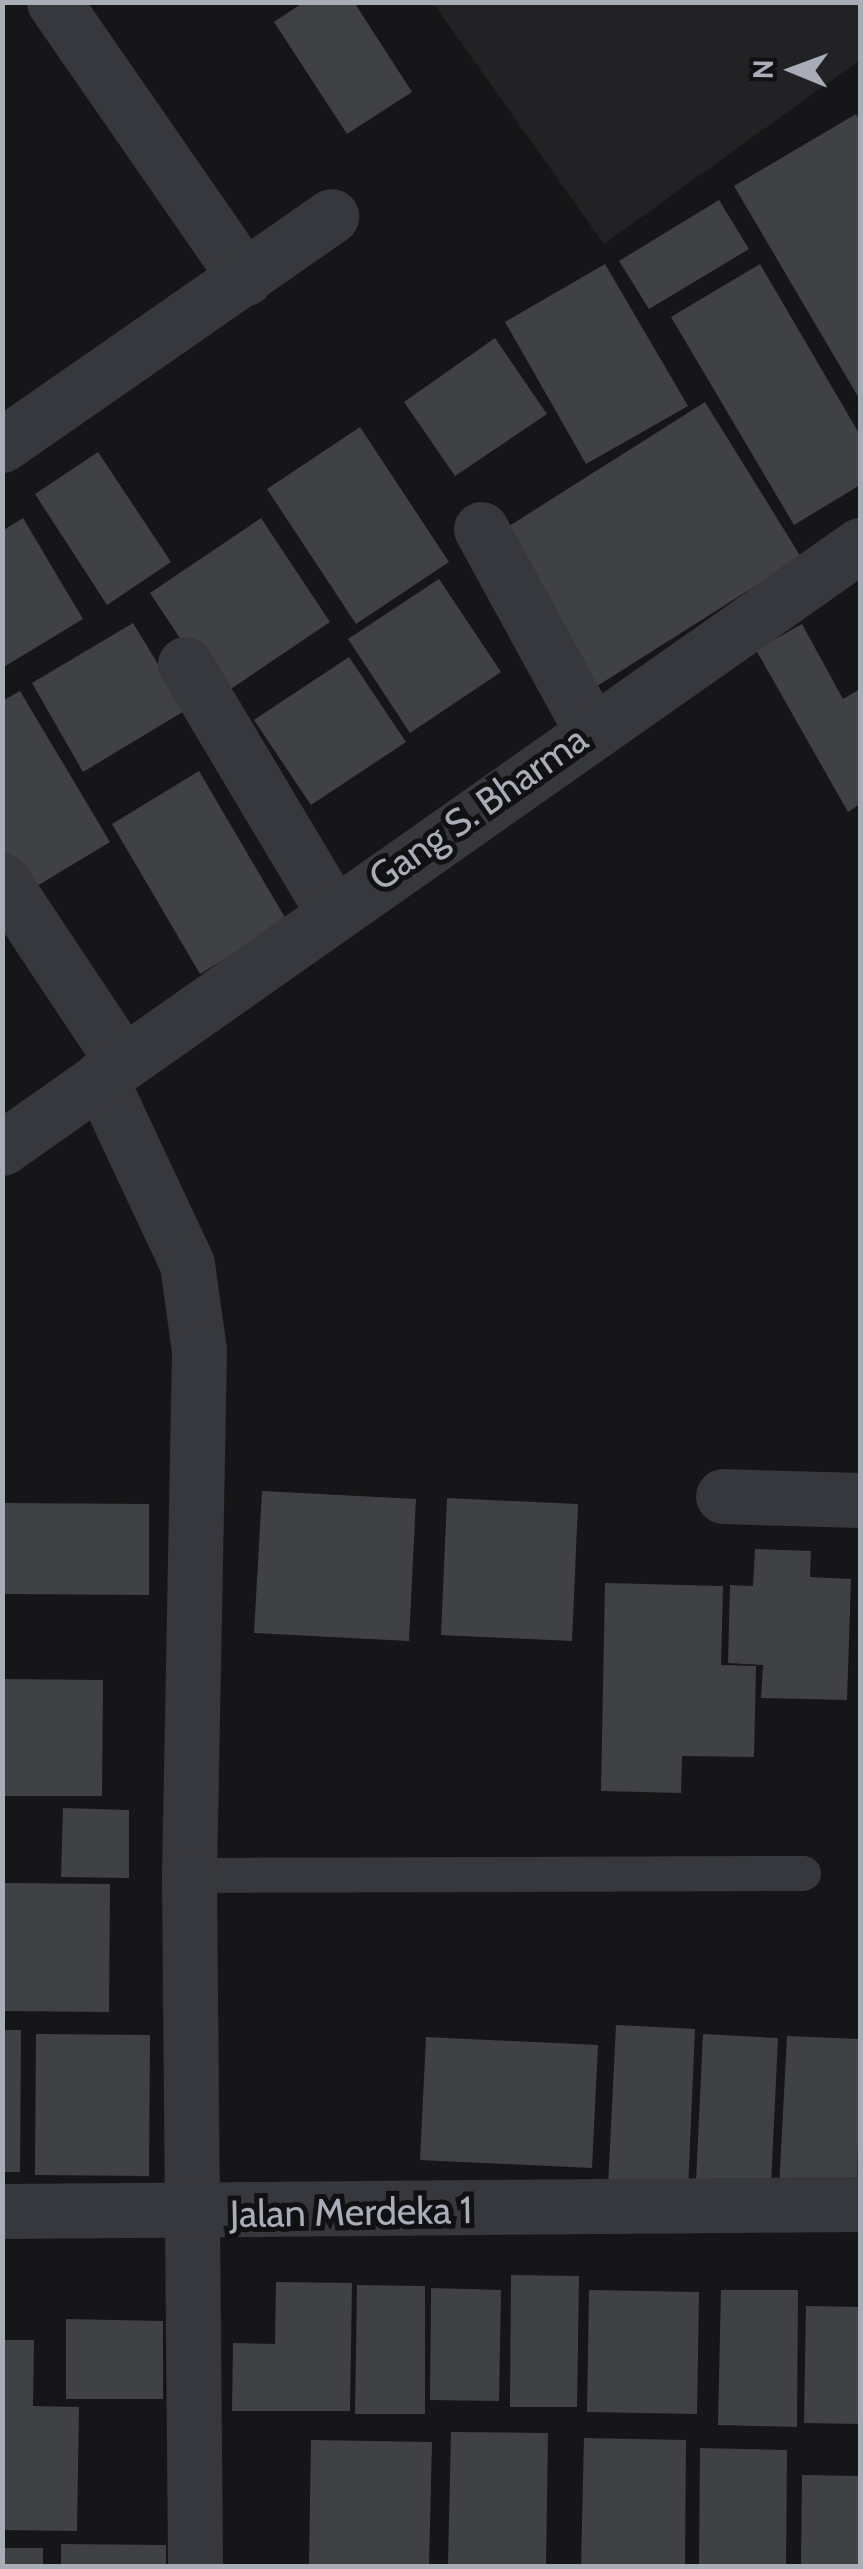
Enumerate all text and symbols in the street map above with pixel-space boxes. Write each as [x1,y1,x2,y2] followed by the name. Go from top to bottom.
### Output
[743,20,843,120] north arrow
[746,59,780,80] text: N
[360,716,596,900] street label: Gang S. Bharma
[229,2187,473,2237] street label: Jalan Merdeka 1

